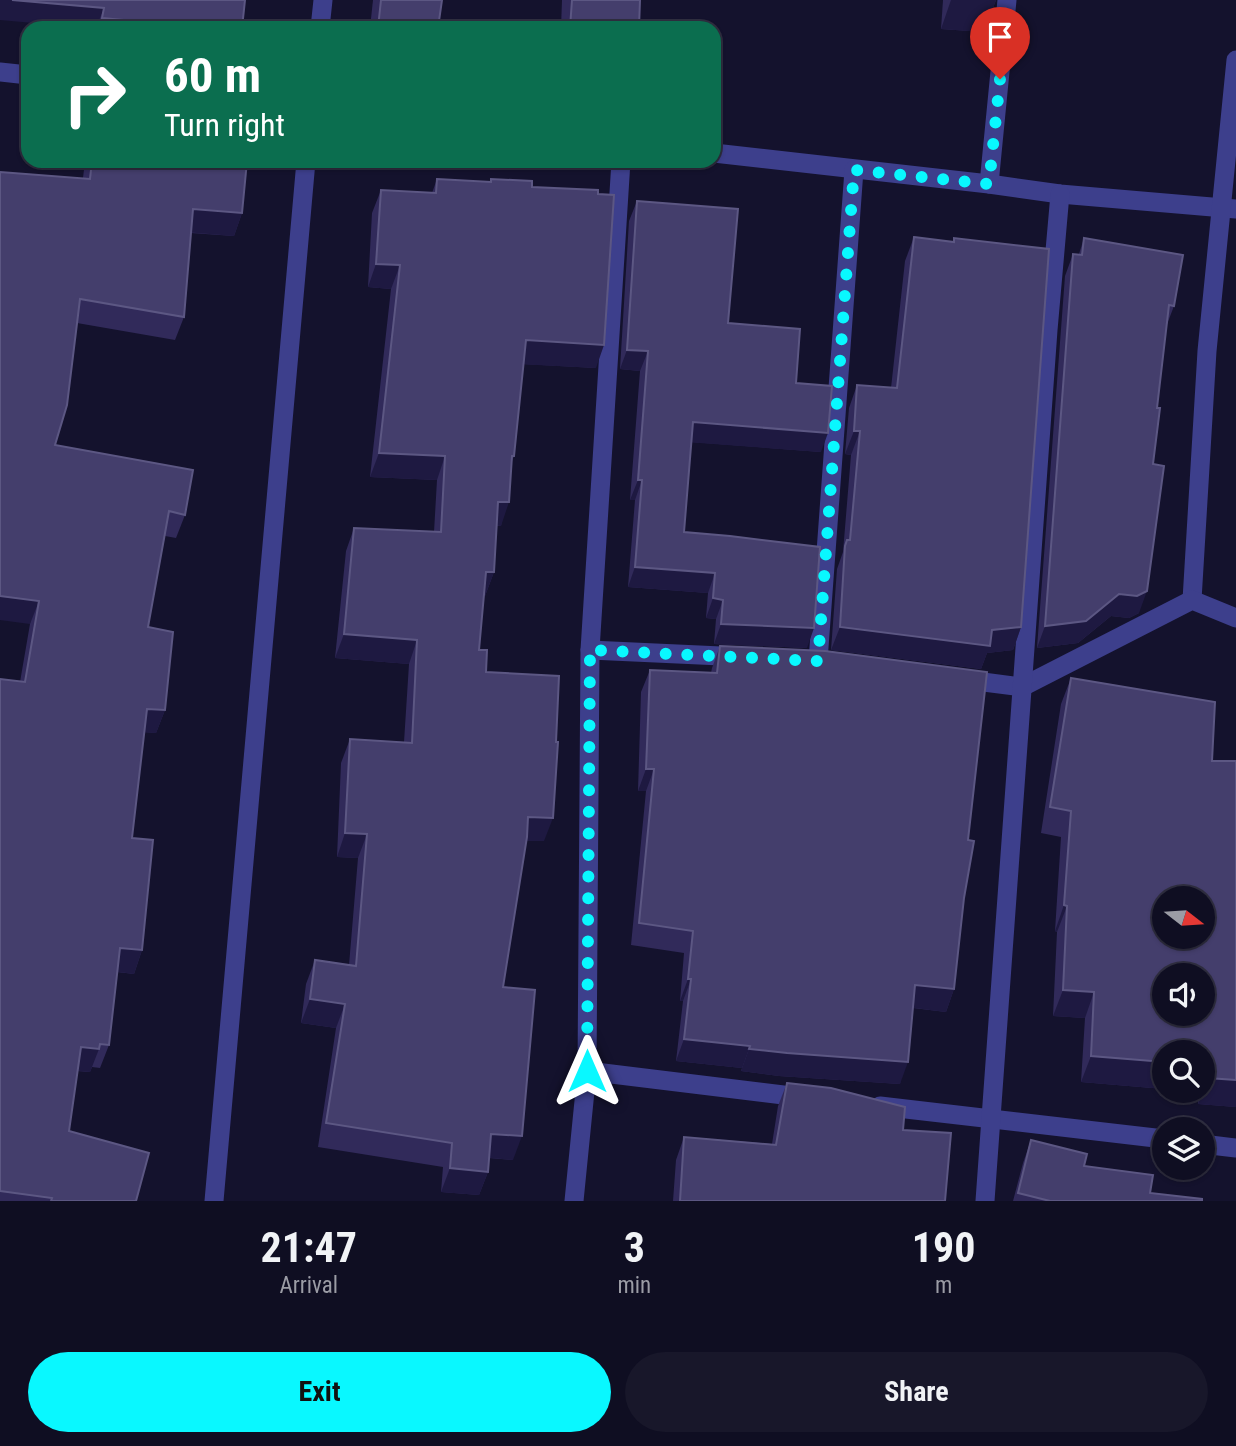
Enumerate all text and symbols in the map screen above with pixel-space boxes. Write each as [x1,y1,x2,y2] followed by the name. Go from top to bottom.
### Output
[970,7,1030,79] pin
[981,18,1019,56] icon: arrive
[164,47,261,104] text: 60 m
[49,49,140,140] icon: right
[164,106,285,144] text: Turn right
[1152,886,1214,948] north arrow
[1152,886,1215,1180] map controls
[1152,963,1215,1026] button: sound
[550,1034,624,1108] position arrow
[1152,1040,1215,1103] button: search
[1152,1117,1215,1180] button: layers
[261,1223,357,1272] text: 21:47
[624,1223,645,1272] text: 3
[912,1223,975,1272] text: 190
[279,1272,338,1299] text: Arrival
[617,1272,651,1299] text: min
[935,1272,952,1299] text: m
[28,1352,611,1432] button: Exit
[625,1352,1208,1432] button: Share

